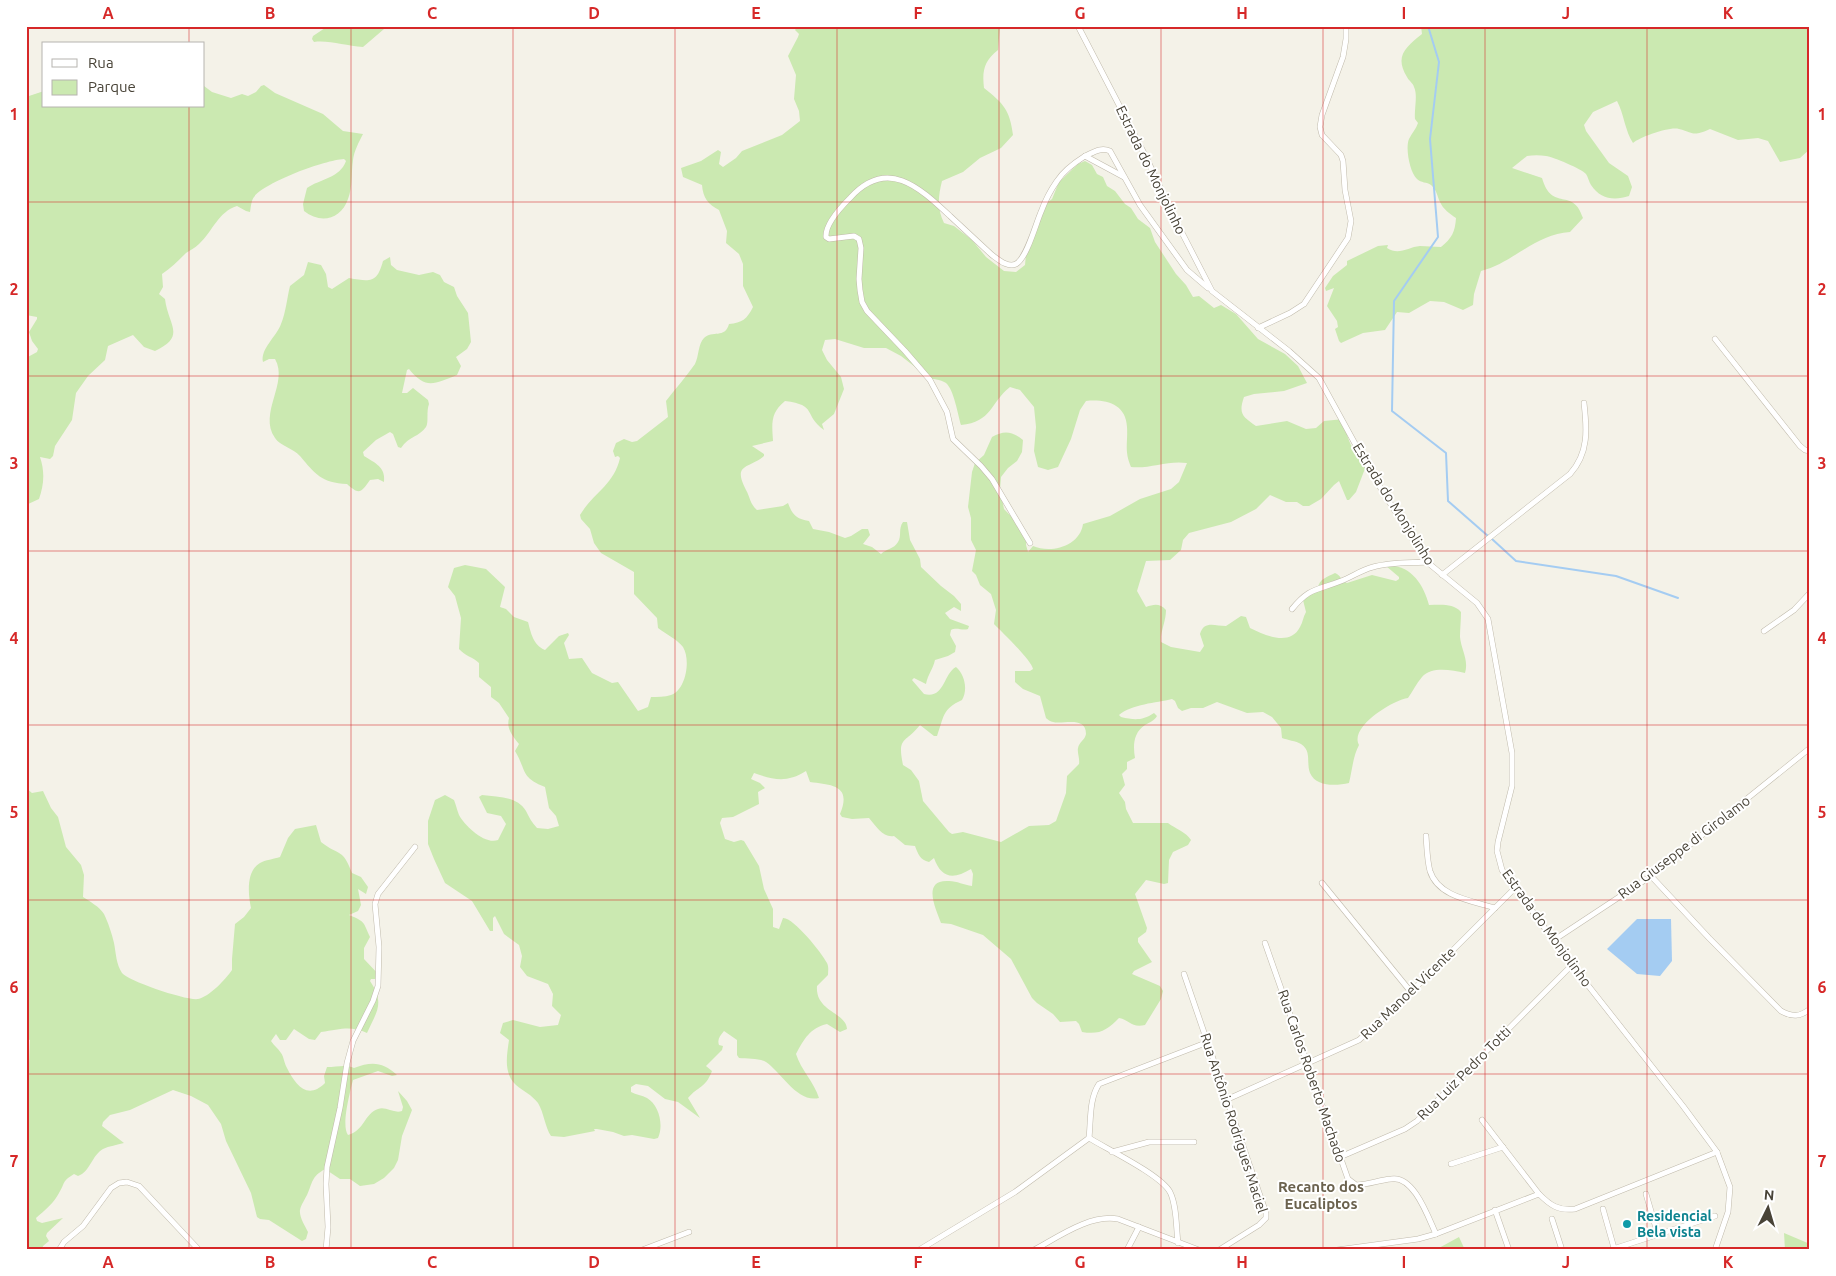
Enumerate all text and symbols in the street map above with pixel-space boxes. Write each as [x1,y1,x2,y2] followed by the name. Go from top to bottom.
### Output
[102,4,114,22] text: A
[265,4,275,22] text: B
[427,4,437,22] text: C
[588,4,600,22] text: D
[751,4,761,22] text: E
[914,4,923,22] text: F
[1074,4,1086,22] text: G
[1236,4,1248,22] text: H
[1402,4,1406,22] text: I
[1562,4,1570,22] text: J
[1723,4,1734,22] text: K
[42,42,205,108] legend
[88,54,114,71] text: Rua
[88,78,136,95] text: Parque
[1113,103,1189,237] street label: Estrada do Monjolinho
[9,105,19,123] text: 1
[1817,105,1827,123] text: 1
[9,280,19,298] text: 2
[1817,280,1827,298] text: 2
[1350,440,1438,568] street label: Estrada do Monjolinho
[9,454,19,472] text: 3
[1817,454,1827,472] text: 3
[9,629,19,647] text: 4
[1817,629,1827,647] text: 4
[1615,792,1753,902] street label: Rua Giuseppe di Girolamo
[9,803,19,821] text: 5
[1817,803,1827,821] text: 5
[1499,866,1595,990] street label: Estrada do Monjolinho
[1357,944,1459,1042] street label: Rua Manoel Vicente
[9,978,19,996] text: 6
[1817,978,1827,996] text: 6
[1275,987,1349,1165] street label: Rua Carlos Roberto Machado
[1414,1023,1514,1123] street label: Rua Luiz Pedro Totti
[1197,1031,1271,1215] street label: Rua Antônio Rodrigues Maciel
[9,1152,19,1170] text: 7
[1817,1152,1827,1170] text: 7
[1278,1178,1364,1212] district label: Recanto dos Eucaliptos
[1744,1184,1794,1234] north arrow
[1763,1187,1775,1203] text: N
[1637,1208,1712,1240] place label: Residencial Bela vista
[1621,1218,1633,1230] marker: Residencial Bela vista
[102,1253,114,1271] text: A
[265,1253,275,1271] text: B
[427,1253,437,1271] text: C
[588,1253,600,1271] text: D
[751,1253,761,1271] text: E
[914,1253,923,1271] text: F
[1074,1253,1086,1271] text: G
[1236,1253,1248,1271] text: H
[1402,1253,1406,1271] text: I
[1562,1253,1570,1271] text: J
[1723,1253,1734,1271] text: K

